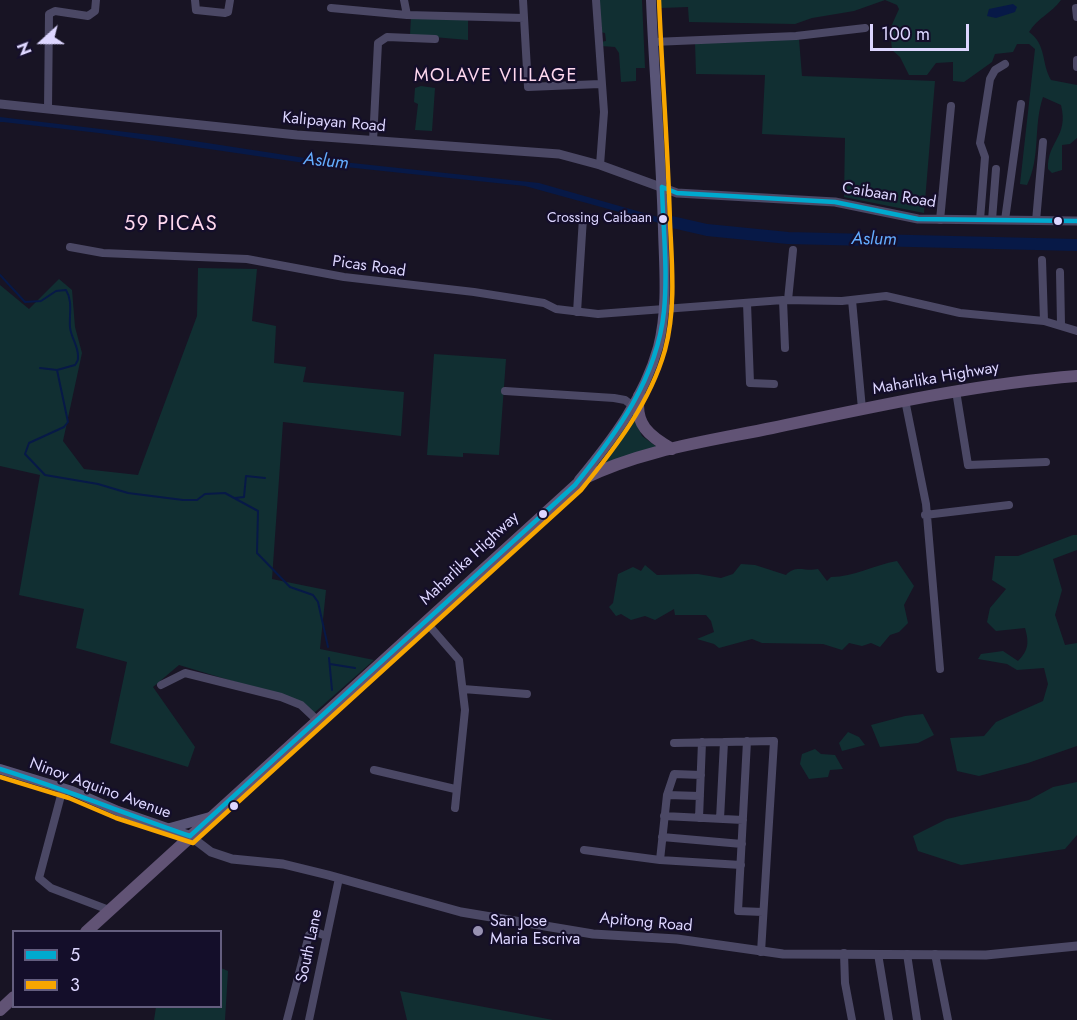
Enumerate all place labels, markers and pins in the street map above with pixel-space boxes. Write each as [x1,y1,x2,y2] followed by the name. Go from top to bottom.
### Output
[547,211,652,227] place label: Crossing Caibaan
[657,213,669,225] marker: Crossing Caibaan
[1052,215,1064,227] unlabelled marker
[537,508,549,520] unlabelled marker
[228,800,240,812] unlabelled marker
[490,912,580,950] place label: San Jose Maria Escriva
[471,924,485,938] marker: San Jose Maria Escriva

